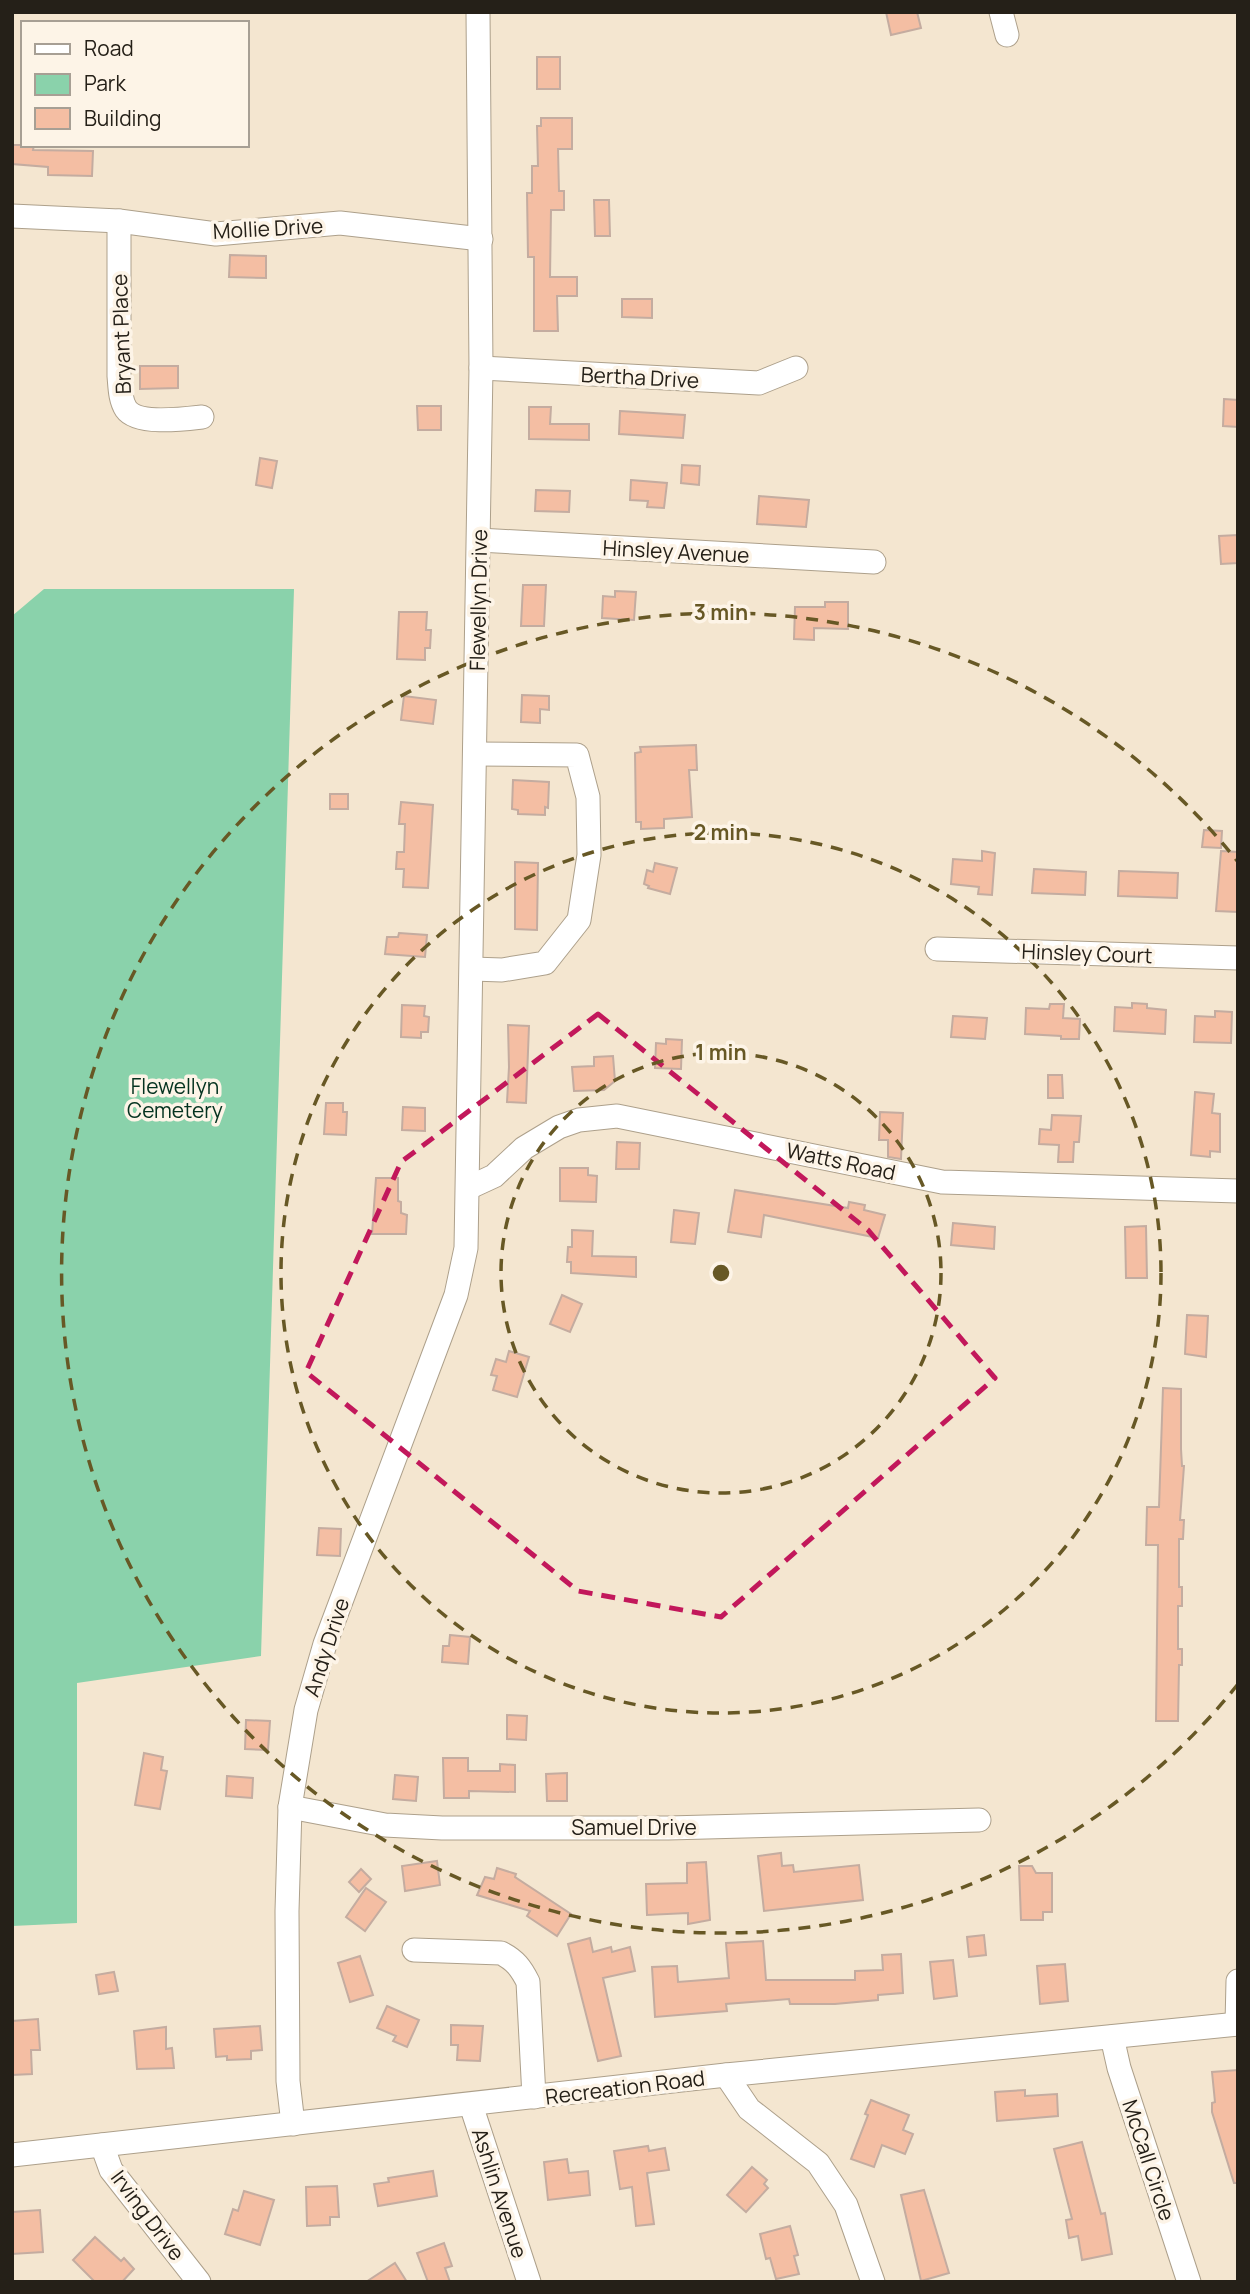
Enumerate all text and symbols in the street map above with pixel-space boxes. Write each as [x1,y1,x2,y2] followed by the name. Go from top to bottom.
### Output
[21,21,248,147] legend
[84,34,134,62] text: Road
[84,69,126,97] text: Park
[84,104,161,132] text: Building
[212,211,324,245] street label: Mollie Drive
[105,273,137,395] street label: Bryant Place
[580,360,700,394] street label: Bertha Drive
[463,529,493,671] street label: Flewellyn Drive
[602,533,750,569] street label: Hinsley Avenue
[694,598,748,626] text: 3 min
[694,818,748,846] text: 2 min
[1021,937,1153,969] street label: Hinsley Court
[695,1038,747,1066] text: 1 min
[127,1072,223,1124] park label: Flewellyn Cemetery
[784,1136,898,1186] street label: Watts Road
[709,1261,733,1285] centre of rings
[297,1594,355,1700] street label: Andy Drive
[571,1813,697,1841] street label: Samuel Drive
[544,2063,706,2111] street label: Recreation Road
[1116,2096,1182,2224] street label: McCall Circle
[466,2124,534,2262] street label: Ashlin Avenue
[105,2164,191,2266] street label: Irving Drive

